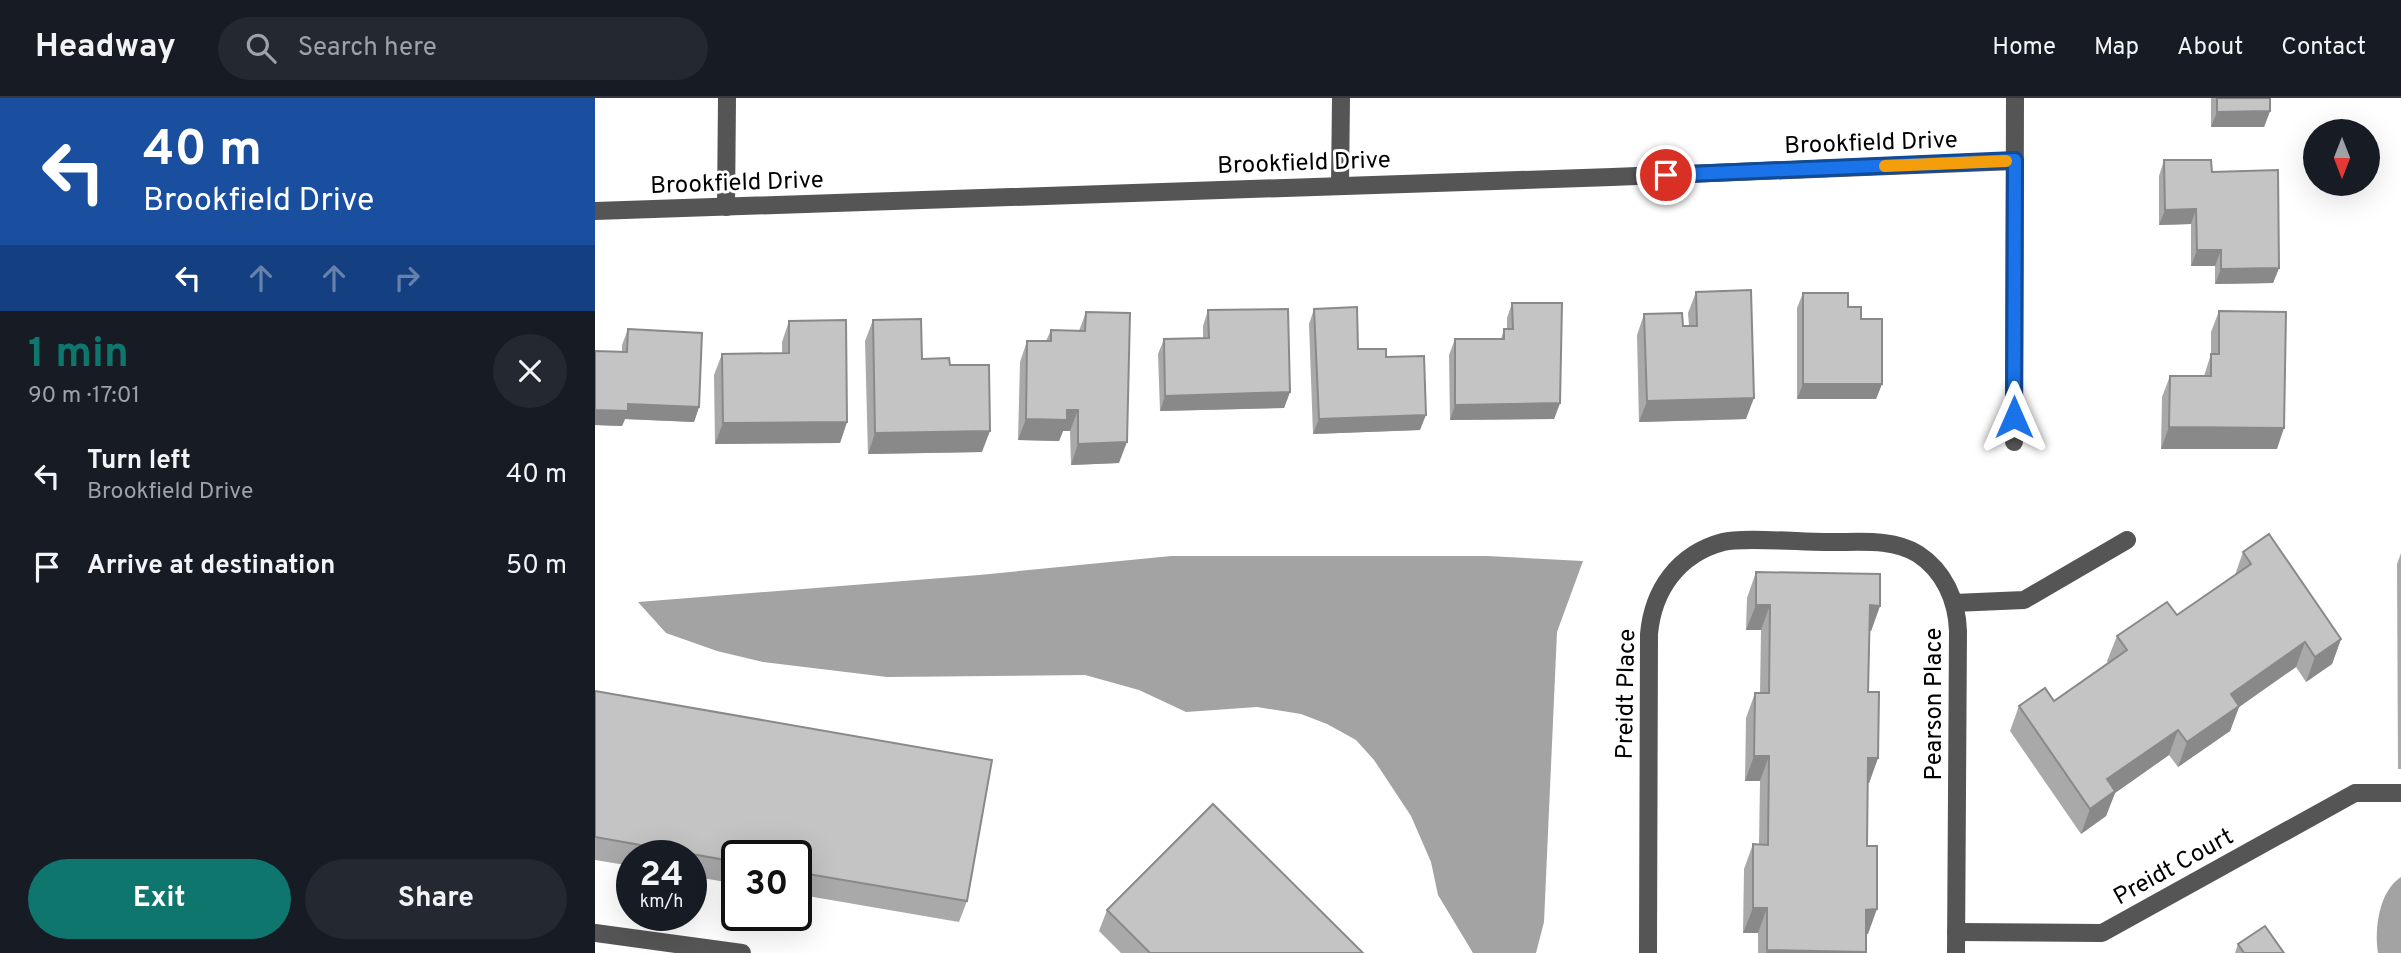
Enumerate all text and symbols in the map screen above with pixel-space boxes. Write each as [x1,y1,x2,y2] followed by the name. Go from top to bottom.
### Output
[218,17,708,80] search box
[35,27,176,69] text: Headway
[242,29,280,67] icon: search
[298,32,437,65] text: Search here
[1992,33,2056,63] text: Home
[2094,33,2139,63] text: Map
[2177,33,2243,63] text: About
[2281,33,2366,63] text: Contact
[2303,119,2380,196] north arrow
[2303,119,2380,196] map controls
[143,121,262,183] text: 40 m
[28,126,119,217] icon: left
[1784,126,1958,162] street label: Brookfield Drive
[1636,145,1696,205] pin
[1217,146,1391,182] street label: Brookfield Drive
[1647,156,1685,194] icon: arrive
[650,166,824,202] street label: Brookfield Drive
[143,182,374,222] text: Brookfield Drive
[169,259,207,297] icon: left
[242,259,280,297] icon: ahead
[315,259,353,297] icon: ahead
[388,259,426,297] icon: right
[28,329,129,382] text: 1 min
[493,334,567,408] button: close
[1977,380,2051,454] position arrow
[28,382,140,411] text: 90 m · 17:01
[87,445,191,478] text: Turn left
[28,457,66,495] icon: left
[506,459,567,492] text: 40 m
[87,478,253,507] text: Brookfield Drive
[28,548,66,586] icon: arrive
[87,550,335,583] text: Arrive at destination
[506,550,567,583] text: 50 m
[1920,628,1950,780] street label: Pearson Place
[1611,629,1643,760] street label: Preidt Place
[2109,822,2239,913] street label: Preidt Court
[721,840,812,931] speed limit sign: 30
[640,854,683,898] text: 24
[28,859,291,939] button: Exit
[305,859,567,939] button: Share
[640,891,683,914] text: km/h

